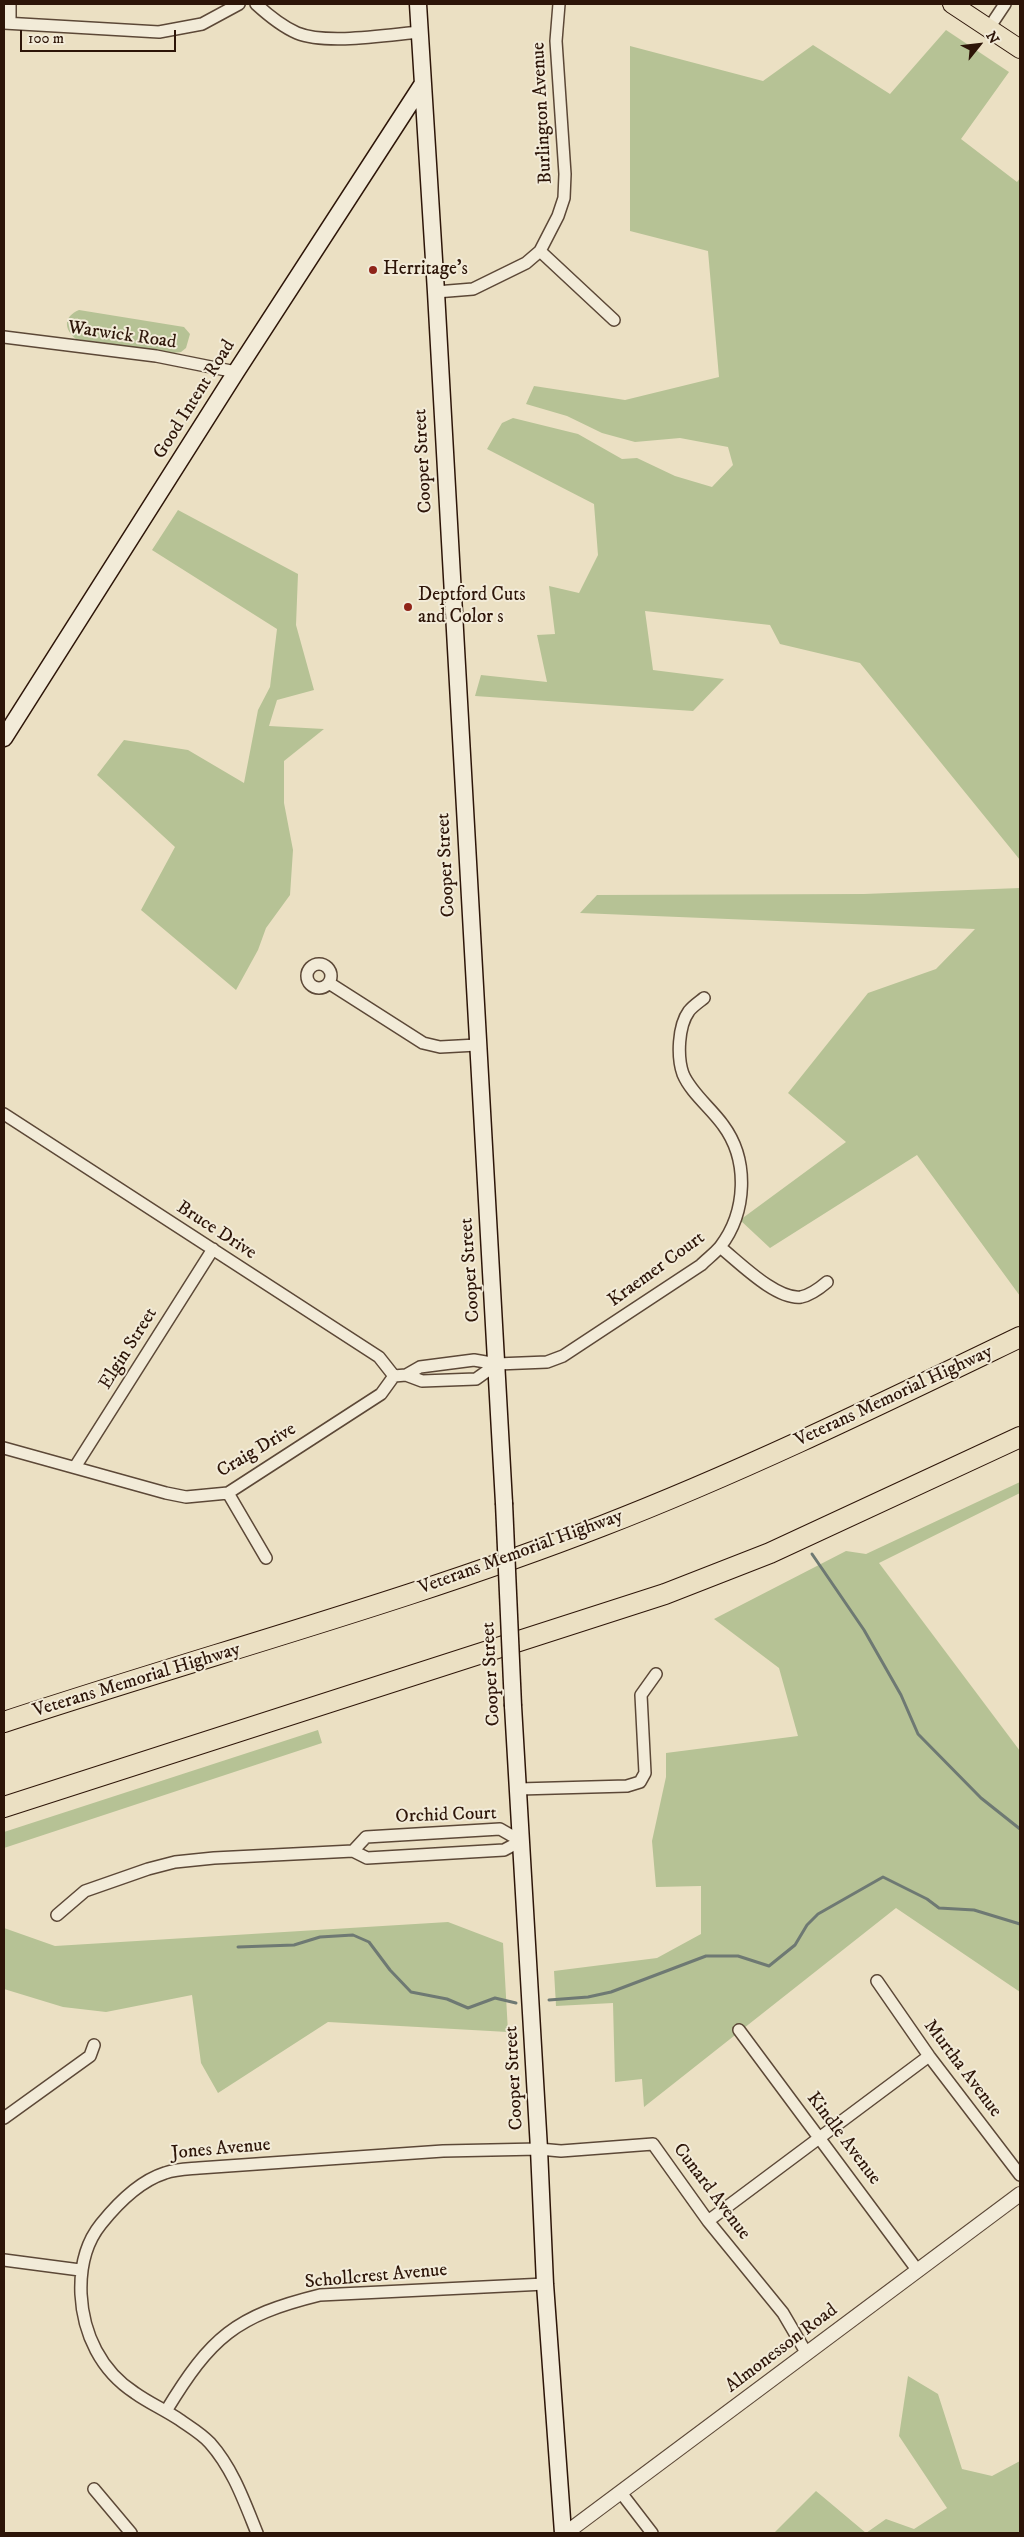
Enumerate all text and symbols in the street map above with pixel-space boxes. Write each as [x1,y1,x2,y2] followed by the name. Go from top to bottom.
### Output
[22,20,179,52] scale bar
[954,20,1004,70] north arrow
[981,28,1003,47] text: N
[28,29,64,48] text: 100 m
[528,41,558,185] street label: Burlington Avenue
[383,259,468,281] place label: Herritage's
[367,264,379,276] marker: Herritage's
[66,317,178,355] street label: Warwick Road
[149,336,241,464] street label: Good Intent Road
[410,408,438,514] street label: Cooper Street
[418,585,526,629] place label: Deptford Cuts and Color s
[402,601,414,613] marker: Deptford Cuts and Color s
[433,812,461,918] street label: Cooper Street
[172,1197,260,1265] street label: Bruce Drive
[456,1217,486,1323] street label: Cooper Street
[604,1227,710,1313] street label: Kraemer Court
[95,1304,163,1394] street label: Elgin Street
[792,1341,996,1453] street label: Veterans Memorial Highway
[213,1419,301,1483] street label: Craig Drive
[416,1505,626,1601] street label: Veterans Memorial Highway
[478,1621,506,1727] street label: Cooper Street
[31,1639,243,1723] street label: Veterans Memorial Highway
[395,1803,497,1829] street label: Orchid Court
[918,2016,1006,2122] street label: Murtha Avenue
[501,2025,529,2131] street label: Cooper Street
[801,2088,885,2190] street label: Kindle Avenue
[171,2134,271,2166] street label: Jones Avenue
[667,2139,755,2245] street label: Cunard Avenue
[304,2259,448,2295] street label: Schollcrest Avenue
[722,2299,842,2399] street label: Almonesson Road

